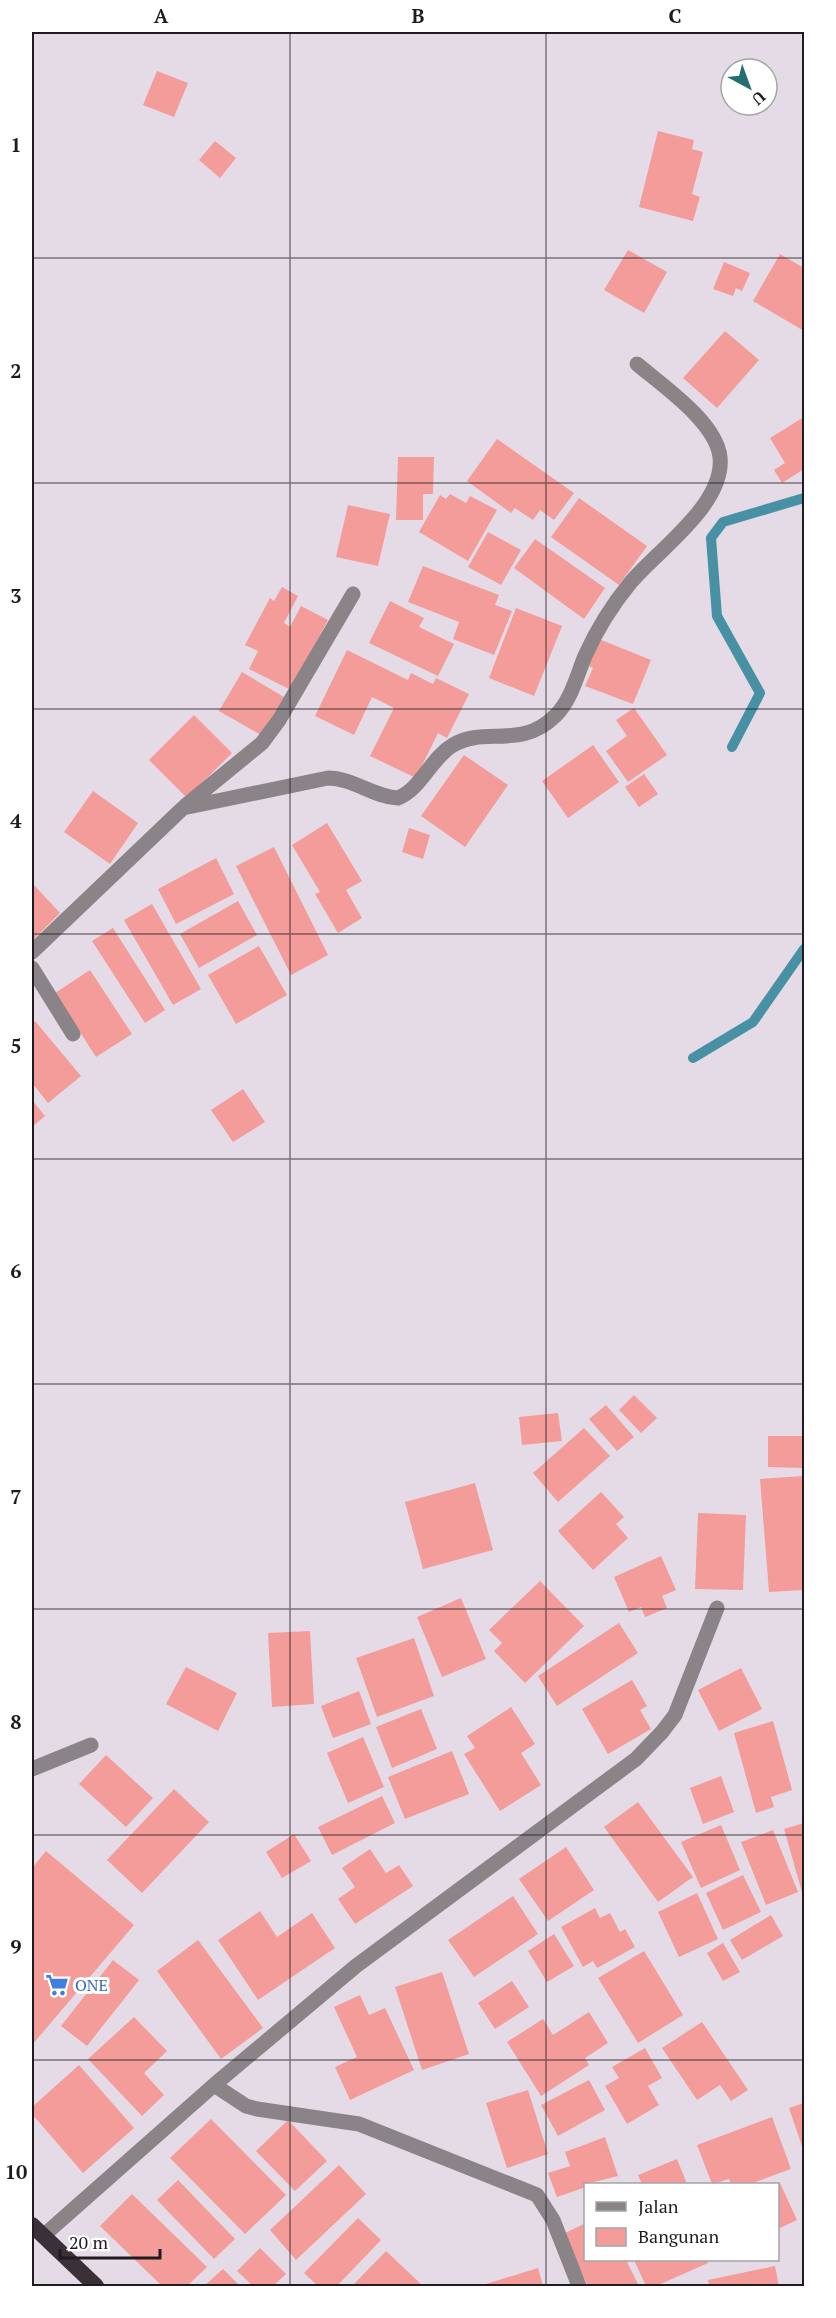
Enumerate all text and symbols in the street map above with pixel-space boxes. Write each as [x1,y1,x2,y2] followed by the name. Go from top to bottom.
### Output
[154,2,169,29] text: A
[412,2,425,29] text: B
[668,2,682,29] text: C
[719,57,779,117] north arrow
[747,86,770,111] text: U
[10,131,22,158] text: 1
[10,357,22,384] text: 2
[10,582,22,609] text: 3
[10,807,22,834] text: 4
[10,1032,22,1059] text: 5
[10,1257,22,1284] text: 6
[10,1483,22,1510] text: 7
[10,1708,22,1735] text: 8
[10,1933,22,1960] text: 9
[44,1972,70,1998] supermarket icon: ONE
[75,1974,108,1996] place label: ONE
[5,2158,27,2185] text: 10
[584,2183,779,2261] legend
[638,2194,679,2218] text: Jalan
[60,2222,160,2260] scale bar
[638,2224,719,2248] text: Bangunan
[69,2230,109,2254] text: 20 m

